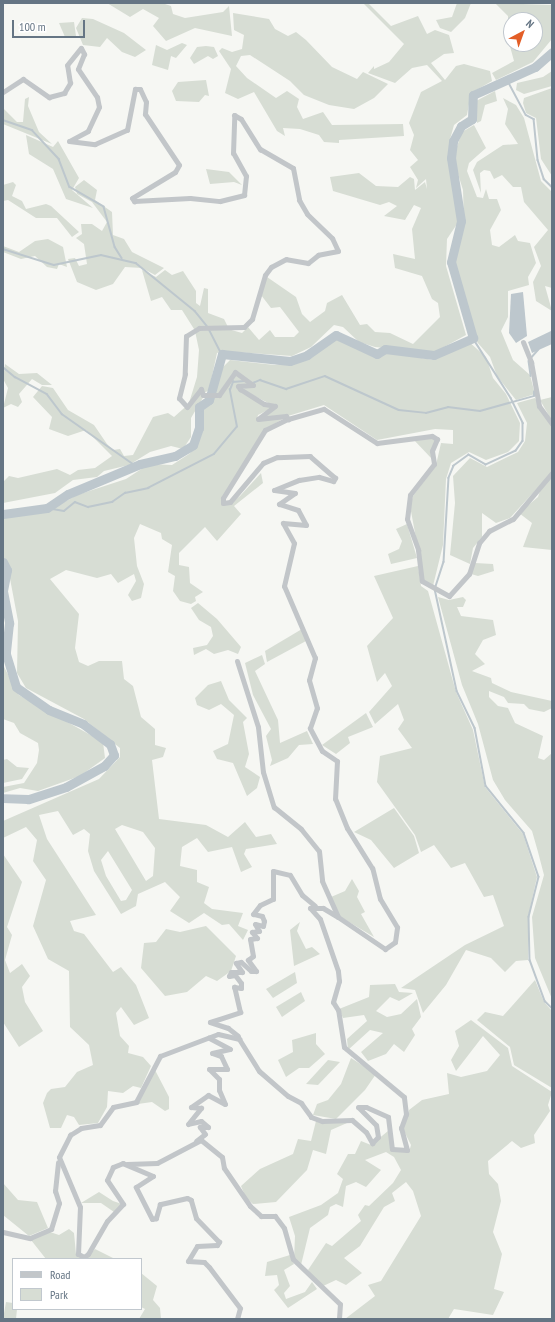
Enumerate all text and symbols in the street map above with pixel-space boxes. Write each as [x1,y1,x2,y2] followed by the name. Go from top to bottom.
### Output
[14,12,87,38] scale bar
[503,12,543,52] north arrow
[523,16,537,31] text: N
[19,19,46,34] text: 100 m
[12,1258,142,1310] legend
[50,1267,70,1282] text: Road
[50,1287,68,1302] text: Park

